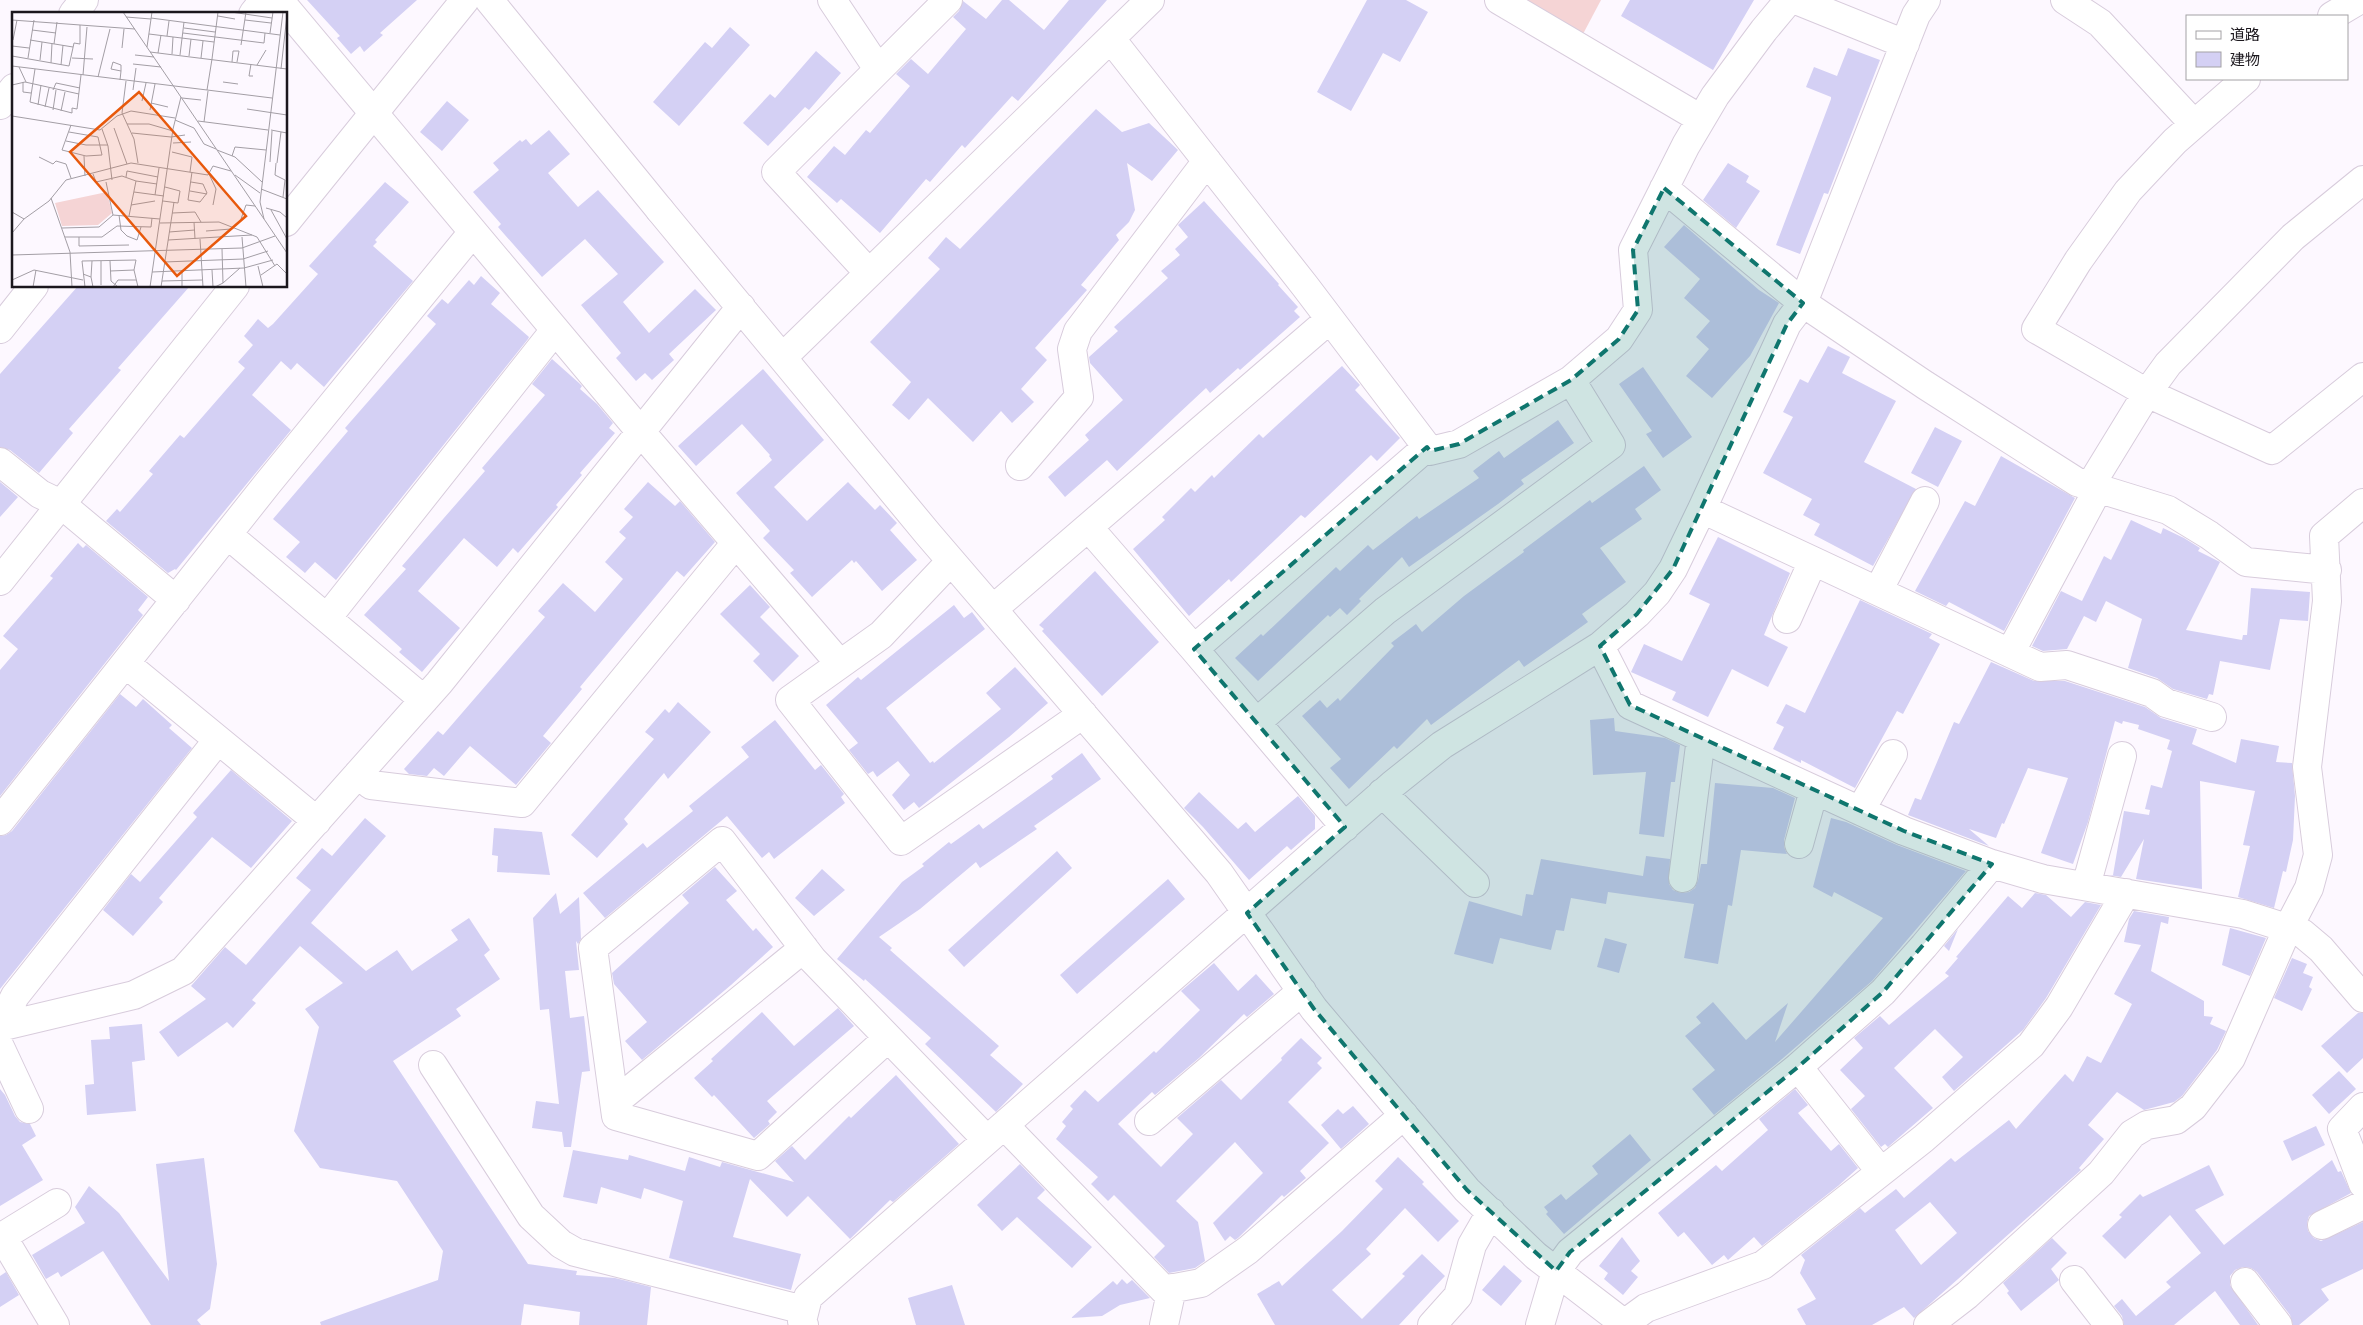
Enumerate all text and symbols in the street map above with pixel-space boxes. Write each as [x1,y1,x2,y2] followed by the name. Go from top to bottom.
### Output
[12,12,288,288] inset map
[2186,15,2348,80] legend
[2230,24,2260,44] text: 道路
[2230,49,2260,69] text: 建物

